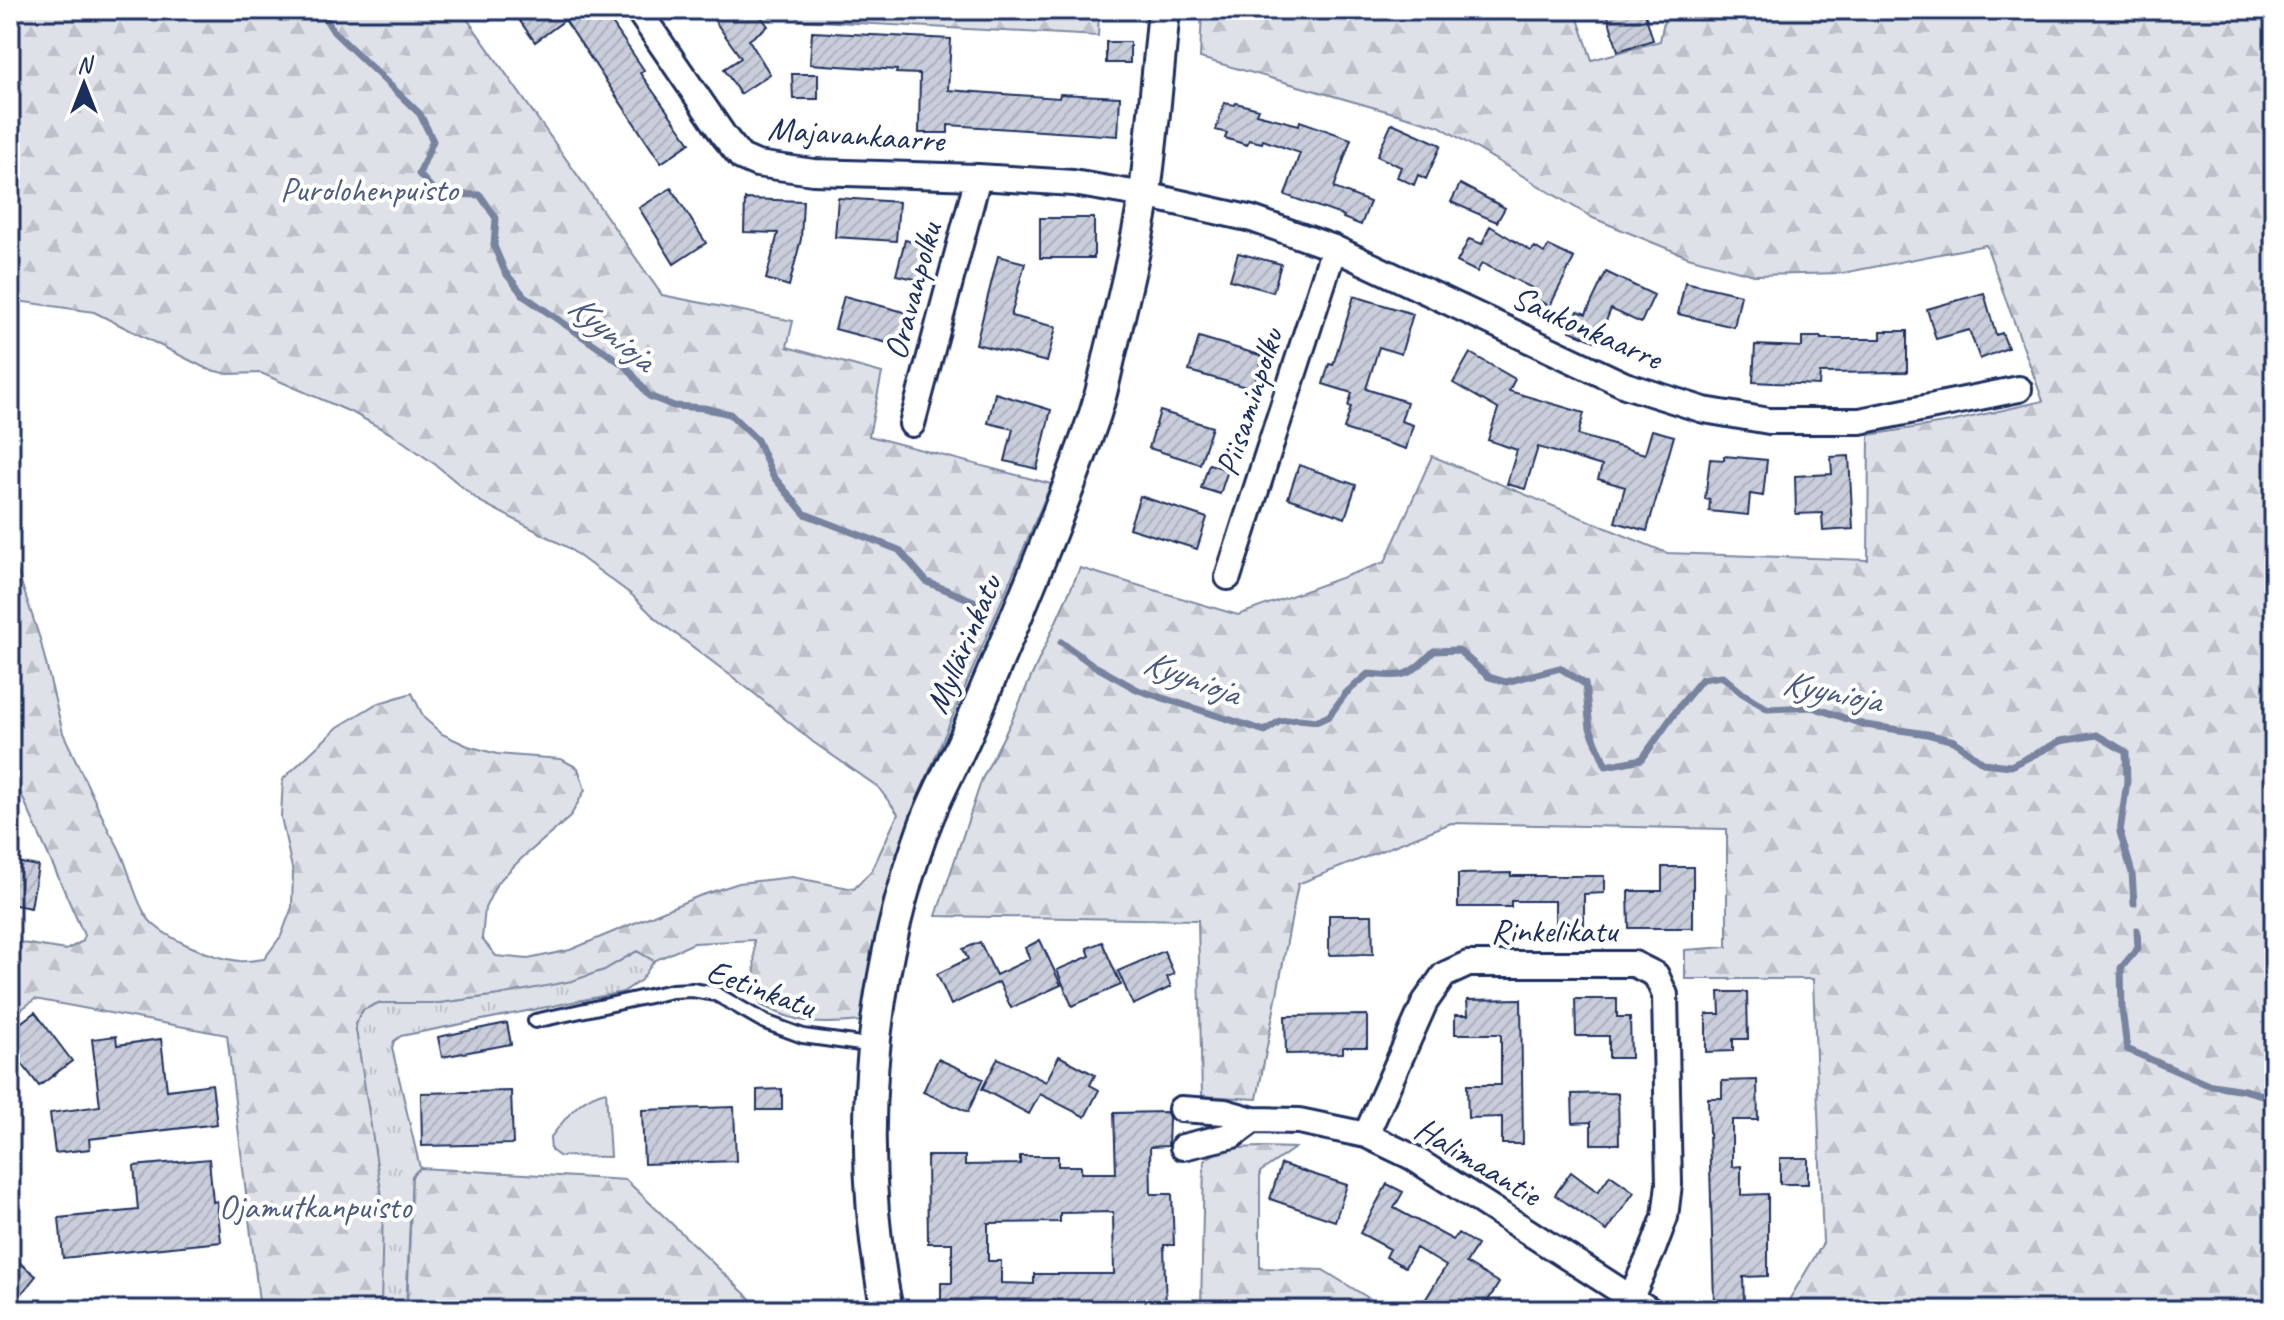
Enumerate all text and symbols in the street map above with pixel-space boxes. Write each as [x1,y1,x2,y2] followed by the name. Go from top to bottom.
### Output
[44,44,124,124] north arrow
[77,51,94,79] text: N
[766,106,948,162] street label: Majavankaarre
[280,168,460,211] park label: Purolohenpuisto
[873,216,951,364] street label: Oravanpolku
[1505,275,1670,380] street label: Saukonkaarre
[559,283,668,384] water label: Kyynioja
[1205,321,1294,481] street label: Piisaminpolku
[915,566,1012,720] street label: Myllärinkatu
[1138,638,1250,717] water label: Kyynioja
[1779,659,1889,724] water label: Kyynioja
[1491,909,1620,952] street label: Rinkelikatu
[701,949,823,1028] street label: Eetinkatu
[1407,1107,1551,1216] street label: Halimaantie
[219,1185,413,1228] park label: Ojamutkanpuisto

